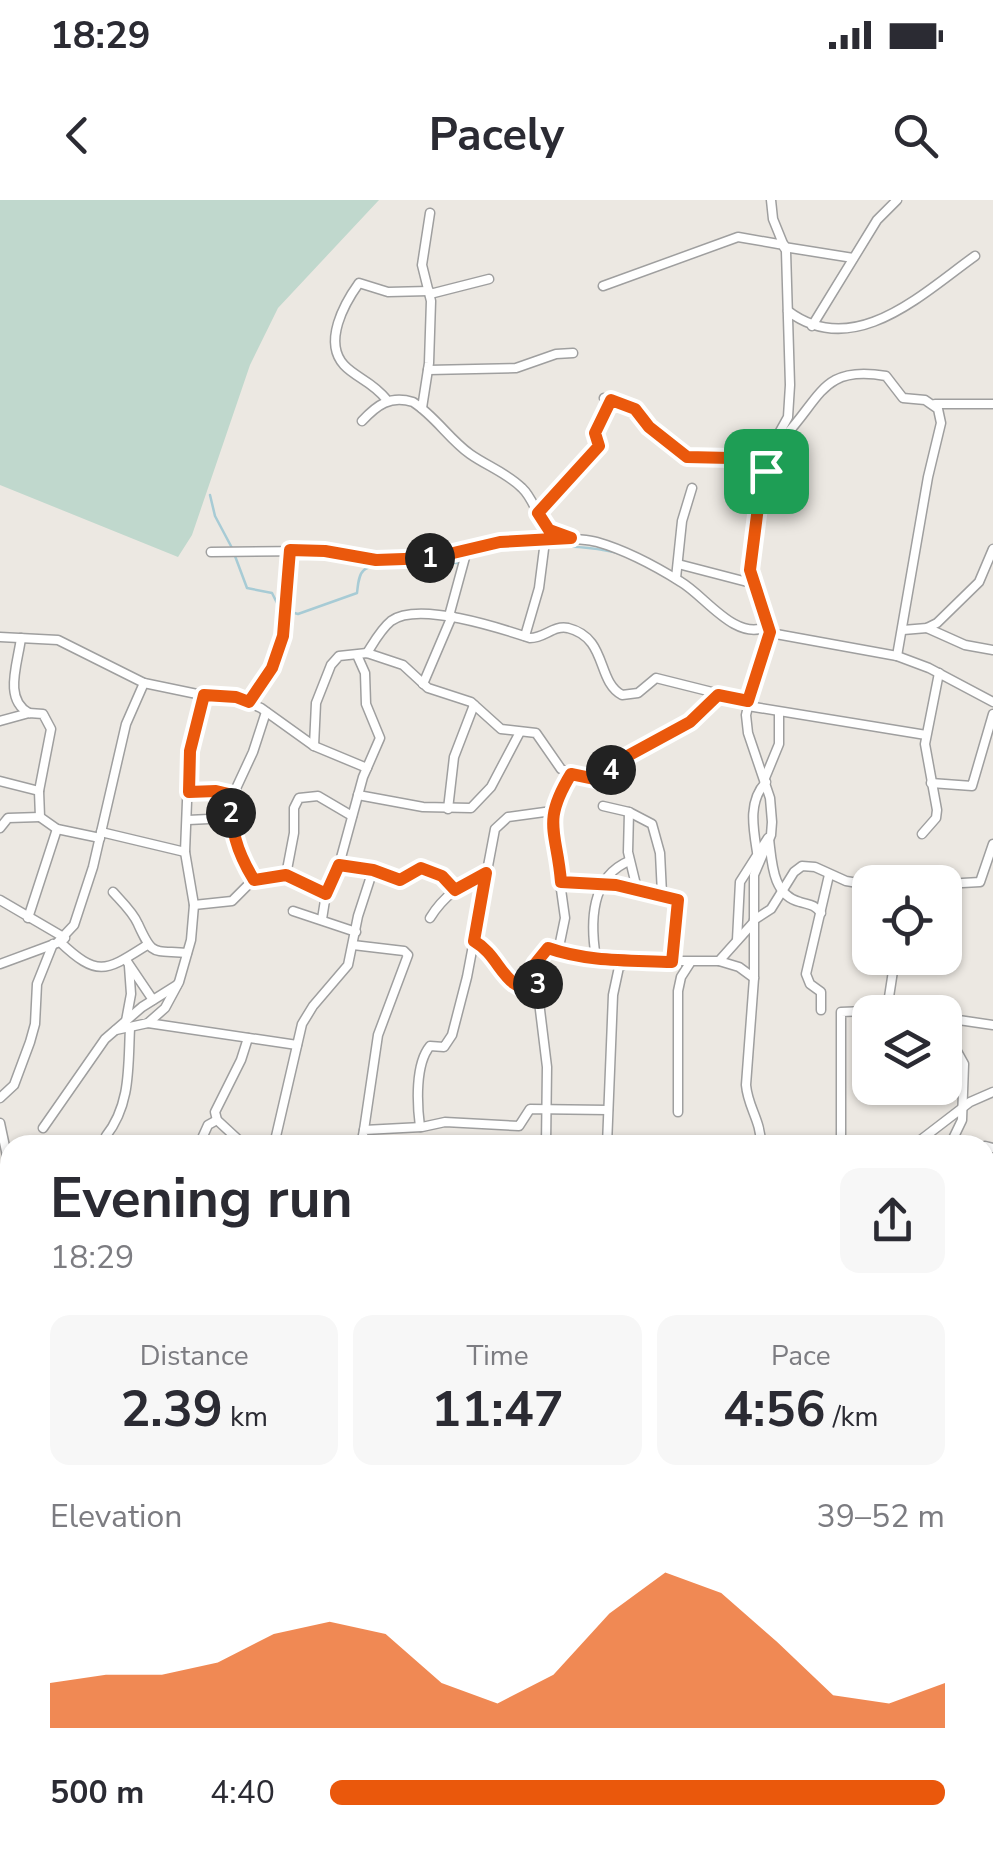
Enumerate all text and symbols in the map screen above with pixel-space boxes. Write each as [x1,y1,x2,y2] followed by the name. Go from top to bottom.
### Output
[50,10,151,61] text: 18:29
[429,105,564,166] text: Pacely
[50,108,105,163] icon: back
[888,108,943,163] icon: search
[724,429,809,514] pin
[739,444,794,499] icon: arrive
[405,533,455,583] pin: 1
[422,539,438,577] text: 1
[586,745,636,795] pin: 4
[603,751,619,789] text: 4
[206,788,256,838] pin: 2
[223,794,239,832] text: 2
[852,865,962,1105] map controls
[852,865,962,975] button: locate
[513,959,563,1009] pin: 3
[530,965,546,1003] text: 3
[852,995,962,1105] button: layers
[50,1161,353,1236] text: Evening run
[840,1168,945,1273] button: share
[50,1236,134,1279] text: 18:29
[140,1337,249,1375] text: Distance
[466,1337,529,1375] text: Time
[771,1337,831,1375] text: Pace
[120,1375,223,1444] text: 2.39
[431,1375,564,1444] text: 11:47
[723,1375,826,1444] text: 4:56
[223,1398,268,1436] text: km
[826,1398,879,1436] text: /km
[50,1495,183,1538] text: Elevation
[817,1495,945,1538] text: 39–52 m
[50,1771,144,1814] text: 500 m
[210,1771,275,1814] text: 4:40

